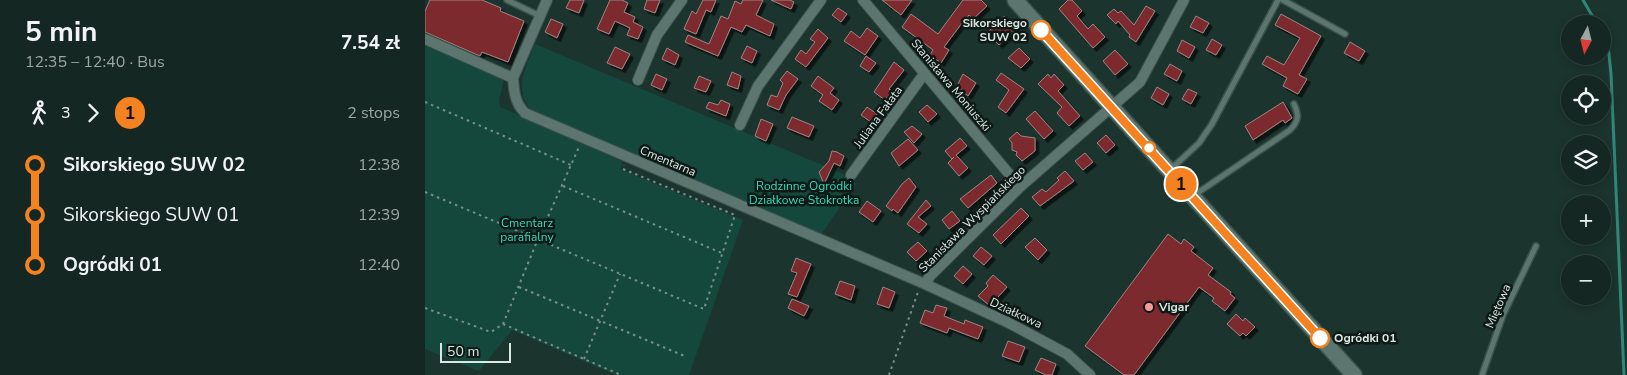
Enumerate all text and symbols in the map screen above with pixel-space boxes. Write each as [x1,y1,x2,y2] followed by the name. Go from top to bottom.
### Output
[25,13,97,51] text: 5 min
[962,15,1027,45] place label: Sikorskiego SUW 02
[1561,15,1611,65] north arrow
[1561,15,1611,305] map controls
[1031,20,1051,40] marker: Sikorskiego SUW 02
[341,30,400,56] text: 7.54 zł
[908,35,994,135] street label: Stanisława Moniuszki
[25,51,165,73] text: 12:35 – 12:40 · Bus
[1561,75,1611,125] button: locate
[850,83,906,152] street label: Juliana Fałata
[25,99,53,127] icon: walk
[79,99,107,127] icon: forward
[125,101,135,125] text: 1
[61,102,71,124] text: 3
[347,102,400,124] text: 2 stops
[1561,135,1611,185] button: layers
[1142,141,1156,155] unlabelled marker
[637,142,699,180] street label: Cmentarna
[63,152,245,178] text: Sikorskiego SUW 02
[358,154,400,176] text: 12:38
[915,162,1029,276] street label: Stanisława Wyspiańskiego
[1165,168,1197,200] line badge: 1
[1176,172,1186,196] text: 1
[749,178,859,208] park label: Rodzinne Ogródki Działkowe Stokrotka
[1561,195,1611,245] button: +
[63,202,239,228] text: Sikorskiego SUW 01
[358,204,400,226] text: 12:39
[500,215,555,245] park label: Cmentarz parafialny
[63,252,162,278] text: Ogródki 01
[358,254,400,276] text: 12:40
[1561,255,1611,305] button: −
[1482,281,1514,331] street label: Miętowa
[987,294,1045,332] street label: Działkowa
[1158,299,1189,315] place label: Vigar
[1143,301,1155,313] marker: Vigar
[1310,328,1330,348] marker: Ogródki 01
[1334,330,1397,346] place label: Ogródki 01
[440,340,511,363] scale bar
[447,342,479,361] text: 50 m

